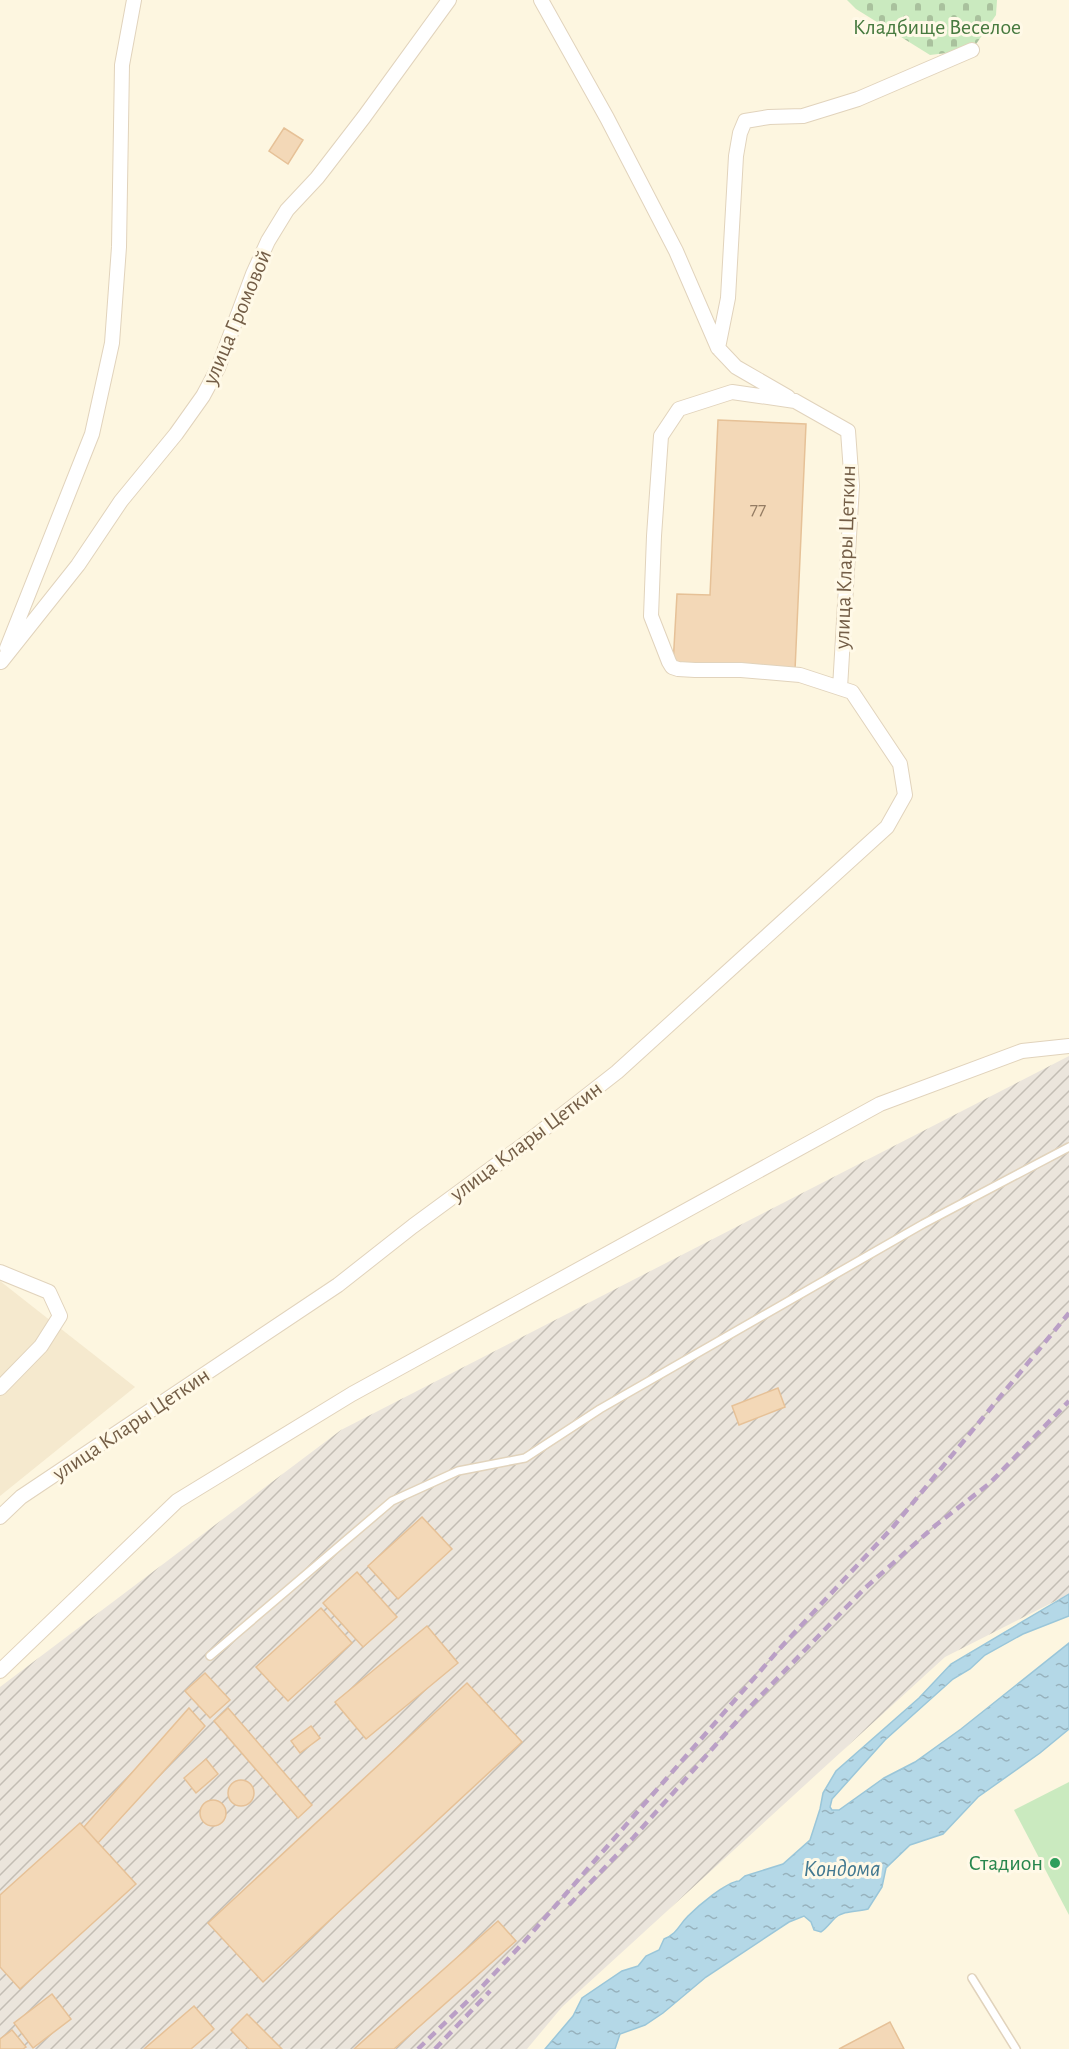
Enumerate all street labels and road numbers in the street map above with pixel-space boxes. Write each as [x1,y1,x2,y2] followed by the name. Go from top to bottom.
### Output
[198,247,275,388] street label: улица Громовой
[831,465,859,650] street label: улица Клары Цеткин
[445,1077,606,1206] street label: улица Клары Цеткин
[48,1363,213,1485] street label: улица Клары Цеткин

